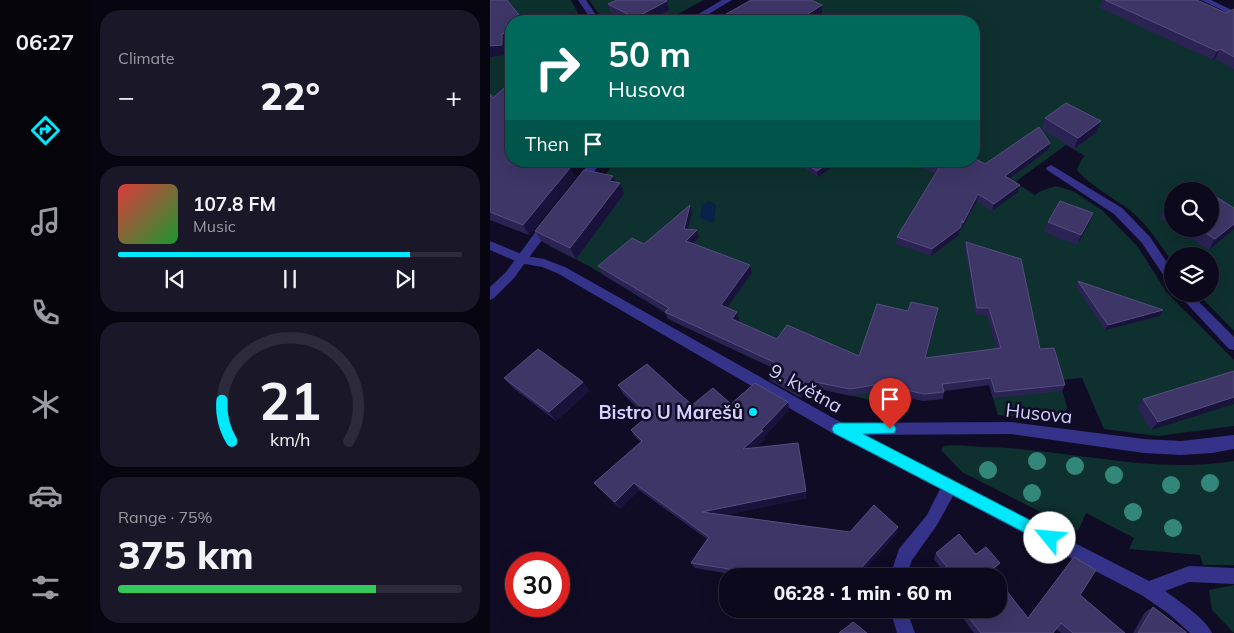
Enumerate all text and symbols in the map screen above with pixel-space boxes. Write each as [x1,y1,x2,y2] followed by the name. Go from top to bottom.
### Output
[16,28,74,56] text: 06:27
[608,32,691,76] text: 50 m
[525,35,590,100] icon: right
[118,48,174,68] text: Climate
[260,72,320,120] text: 22°
[608,75,686,103] text: Husova
[118,79,135,114] text: −
[445,79,462,114] text: +
[28,113,63,148] icon: directions
[579,130,607,158] icon: arrive
[525,132,569,156] text: Then
[1164,182,1219,302] map controls
[1164,182,1219,237] button: search
[193,192,276,216] text: 107.8 FM
[28,204,63,239] icon: music
[193,216,236,236] text: Music
[1164,247,1219,302] button: layers
[161,265,189,293] icon: previous
[276,265,304,293] icon: pause
[391,265,419,293] icon: next
[28,295,63,330] icon: phone
[765,358,847,418] street label: 9. května
[259,368,321,433] text: 21
[869,378,911,429] pin
[876,385,904,413] icon: arrive
[28,387,63,422] icon: climate
[1004,398,1074,428] street label: Husova
[598,400,743,424] place label: Bistro U Marešů
[747,406,759,418] marker: Bistro U Marešů
[270,428,310,450] text: km/h
[28,478,63,513] icon: car
[118,507,213,527] text: Range · 75%
[1023,511,1075,563] position arrow
[118,531,254,579] text: 375 km
[505,552,570,617] speed limit sign: 30
[28,570,63,605] icon: filters
[774,581,952,605] text: 06:28 · 1 min · 60 m

